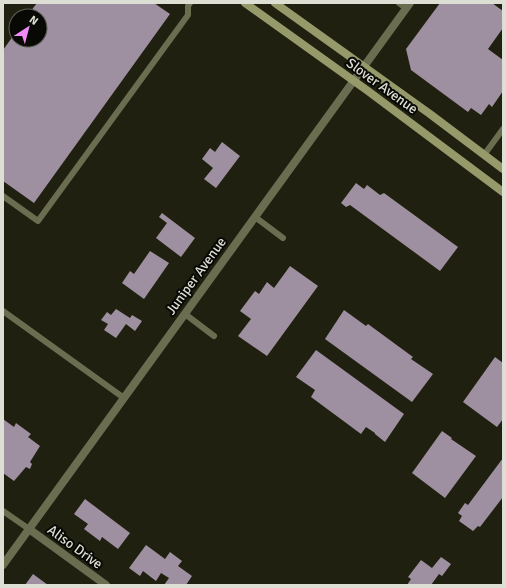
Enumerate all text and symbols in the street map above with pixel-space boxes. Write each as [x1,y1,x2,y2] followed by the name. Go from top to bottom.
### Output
[8,8,48,48] north arrow
[27,13,41,28] text: N
[343,54,421,118] street label: Slover Avenue
[162,234,230,318] street label: Juniper Avenue
[44,521,106,573] street label: Aliso Drive

